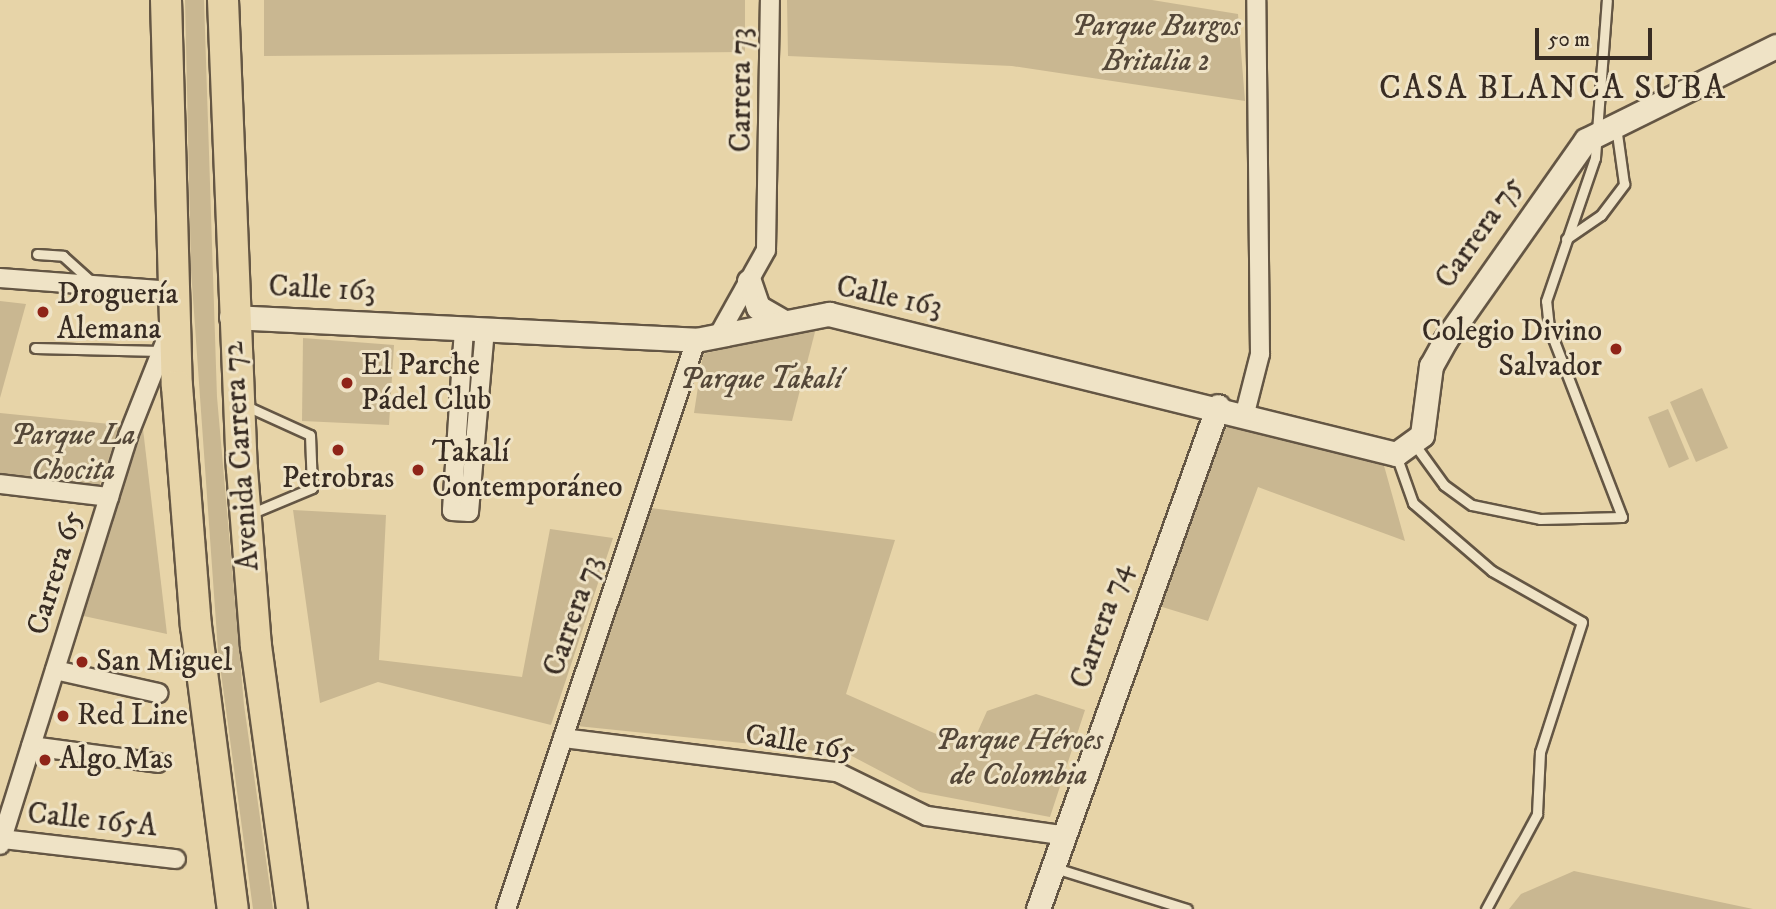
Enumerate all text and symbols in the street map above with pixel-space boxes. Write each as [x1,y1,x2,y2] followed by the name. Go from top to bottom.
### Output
[1071,9,1241,79] park label: Parque Burgos Britalia 2
[1538,14,1655,58] scale bar
[1548,27,1590,53] text: 50 m
[724,28,760,152] street label: Carrera 73
[1381,69,1725,109] district label: CASA BLANCA SUBA
[1428,170,1532,296] street label: Carrera 75
[268,269,376,311] street label: Calle 163
[833,269,945,327] street label: Calle 163
[57,277,178,348] place label: Droguería Alemana
[35,304,51,320] marker: Droguería Alemana
[1422,314,1602,384] place label: Colegio Divino Salvador
[216,340,268,572] street label: Avenida Carrera 72
[1608,341,1624,357] marker: Colegio Divino Salvador
[361,348,491,418] place label: El Parche Pádel Club
[680,362,842,398] park label: Parque Takalí
[339,375,355,391] marker: El Parche Pádel Club
[10,418,136,488] park label: Parque La Chocita
[432,435,623,505] place label: Takalí Contemporáneo
[330,442,346,458] marker: Petrobras
[282,461,394,497] place label: Petrobras
[410,462,426,478] marker: Takalí Contemporáneo
[20,506,92,640] street label: Carrera 65
[537,551,611,681] street label: Carrera 73
[1064,559,1140,693] street label: Carrera 74
[96,644,232,680] place label: San Miguel
[74,654,90,670] marker: San Miguel
[77,698,188,734] place label: Red Line
[55,708,71,724] marker: Red Line
[742,718,858,770] street label: Calle 165
[935,723,1103,794] park label: Parque Héroes de Colombia
[59,742,173,778] place label: Algo Mas
[37,752,53,768] marker: Algo Mas
[25,796,159,846] street label: Calle 165A

